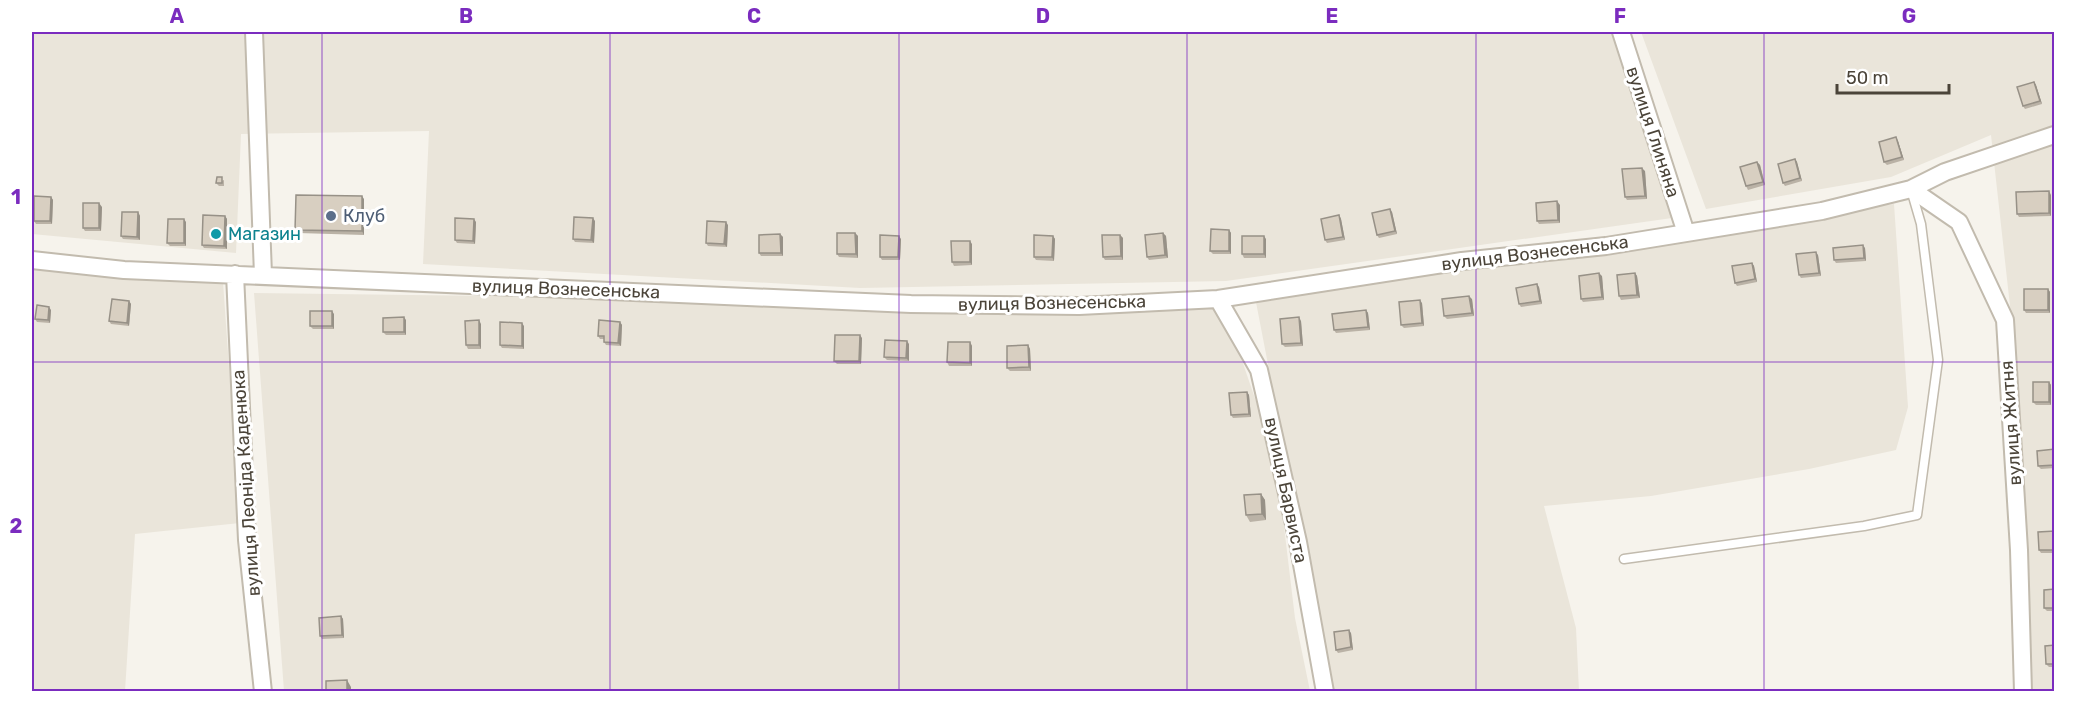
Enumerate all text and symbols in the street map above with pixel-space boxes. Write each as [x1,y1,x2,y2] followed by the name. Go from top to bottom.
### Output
[170,4,185,28] text: A
[459,4,473,28] text: B
[747,4,761,28] text: C
[1036,4,1050,28] text: D
[1326,4,1338,28] text: E
[1614,4,1626,28] text: F
[1902,4,1916,28] text: G
[1837,57,1950,95] scale bar
[1621,64,1685,200] street label: вулиця Глиняна
[1846,67,1889,89] text: 50 m
[11,185,21,209] text: 1
[343,205,385,227] place label: Клуб
[324,209,338,223] marker: Клуб
[228,223,301,245] place label: Магазин
[209,227,223,241] marker: Магазин
[1440,231,1630,275] street label: вулиця Вознесенська
[472,275,660,303] street label: вулиця Вознесенська
[958,290,1146,316] street label: вулиця Вознесенська
[1996,360,2026,486] street label: вулиця Житня
[227,369,265,597] street label: вулиця Леоніда Каденюка
[1260,415,1312,565] street label: вулиця Барвиста
[10,514,23,538] text: 2

